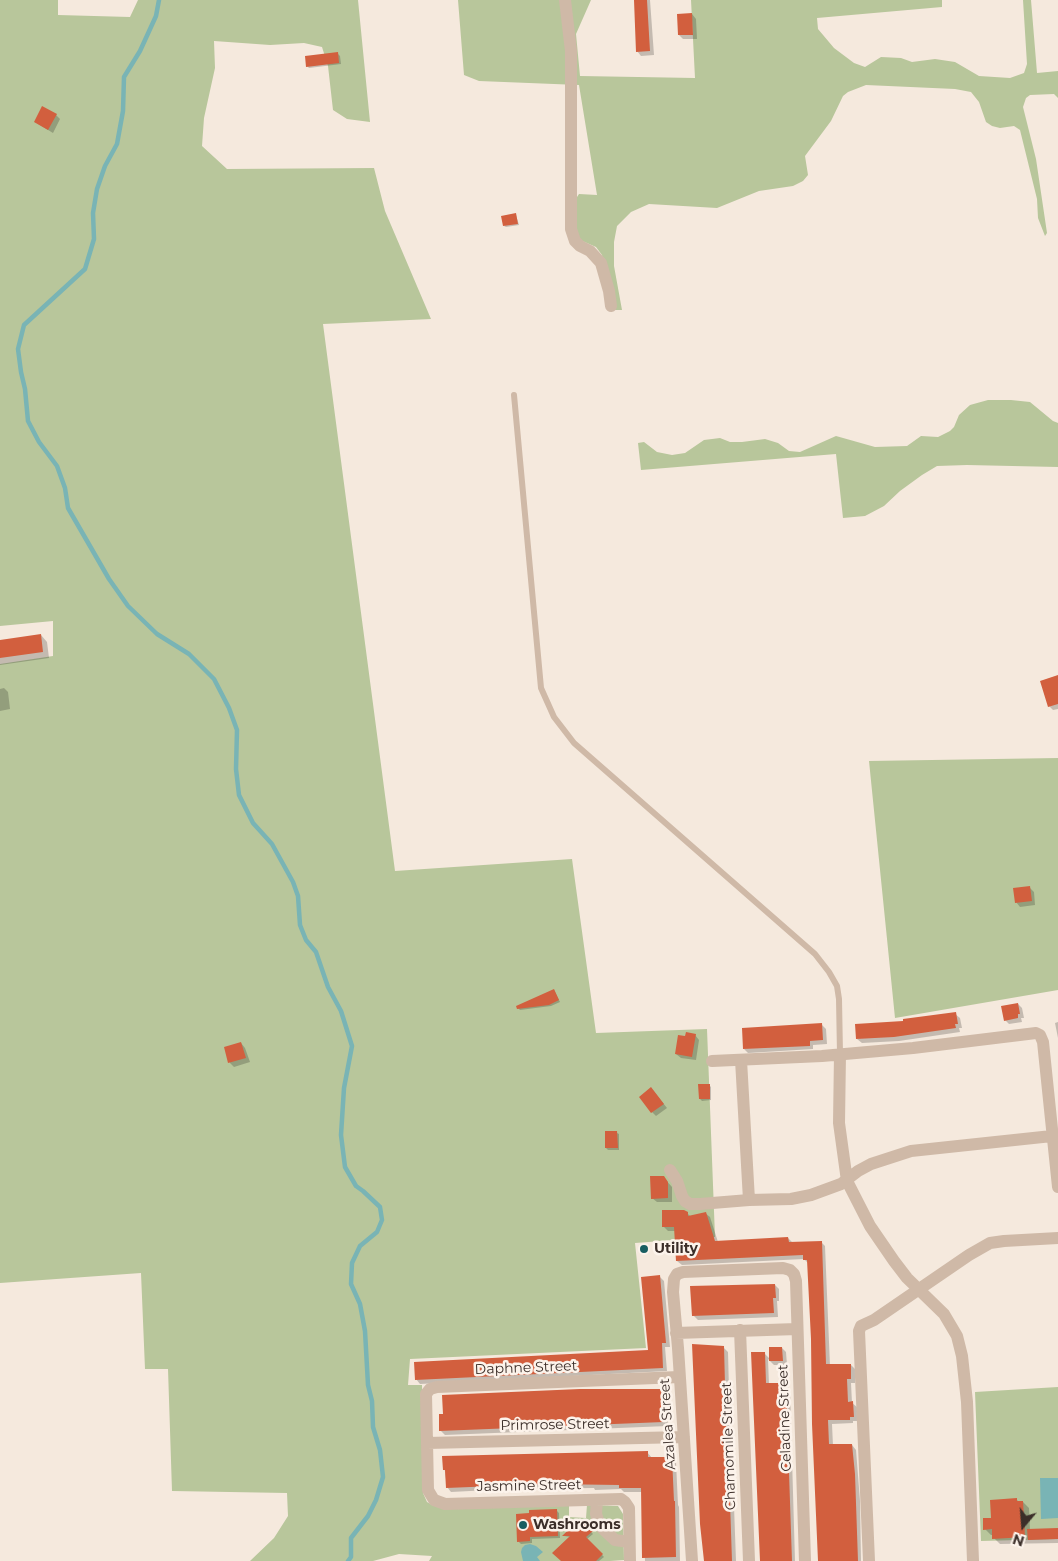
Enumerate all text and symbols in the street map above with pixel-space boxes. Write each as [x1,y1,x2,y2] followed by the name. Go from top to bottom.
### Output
[654,1241,698,1257] place label: Utility
[638,1243,650,1255] marker: Utility
[474,1358,578,1378] street label: Daphne Street
[775,1364,795,1472] street label: Celadine Street
[656,1378,680,1470] street label: Azalea Street
[718,1382,740,1510] street label: Chamomile Street
[500,1416,610,1434] street label: Primrose Street
[477,1477,581,1495] street label: Jasmine Street
[998,1501,1048,1551] north arrow
[533,1517,621,1533] place label: Washrooms
[517,1519,529,1531] marker: Washrooms
[1010,1530,1027,1551] text: N

